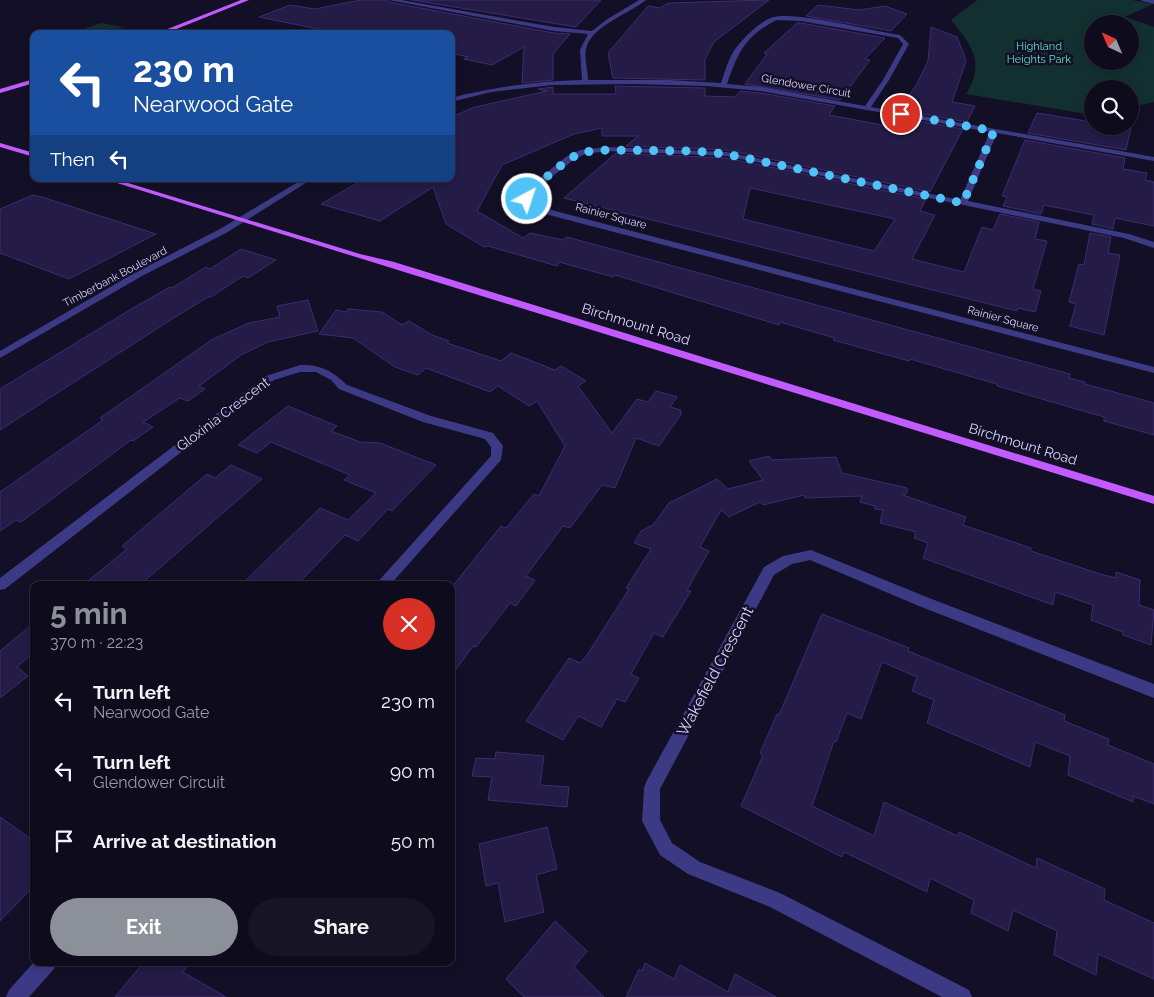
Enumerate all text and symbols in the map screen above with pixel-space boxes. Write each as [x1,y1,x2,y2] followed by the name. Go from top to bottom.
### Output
[1084,15,1139,70] north arrow
[1084,15,1139,135] map controls
[1007,40,1071,66] park label: Highland Heights Park
[133,49,235,90] text: 230 m
[50,50,115,115] icon: left
[760,72,852,100] street label: Glendower Circuit
[1084,80,1139,135] button: search
[133,91,293,117] text: Nearwood Gate
[880,93,922,135] pin
[887,100,915,128] icon: arrive
[105,145,133,173] icon: left
[50,148,95,170] text: Then
[500,172,552,224] position arrow
[574,200,649,232] street label: Rainier Square
[61,244,169,310] street label: Timberbank Boulevard
[580,300,692,348] street label: Birchmount Road
[966,303,1041,335] street label: Rainier Square
[173,374,273,454] street label: Gloxinia Crescent
[967,420,1079,468] street label: Birchmount Road
[50,596,128,631] text: 5 min
[383,598,435,650] button: close
[673,602,757,739] street label: Wakefield Crescent
[50,633,143,652] text: 370 m · 22:23
[93,681,170,703] text: Turn left
[50,687,78,715] icon: left
[381,690,435,712] text: 230 m
[93,703,209,722] text: Nearwood Gate
[93,751,170,773] text: Turn left
[50,757,78,785] icon: left
[390,760,435,782] text: 90 m
[93,773,225,792] text: Glendower Circuit
[50,827,78,855] icon: arrive
[93,830,277,852] text: Arrive at destination
[391,830,435,852] text: 50 m
[50,898,238,956] button: Exit
[248,898,435,956] button: Share

